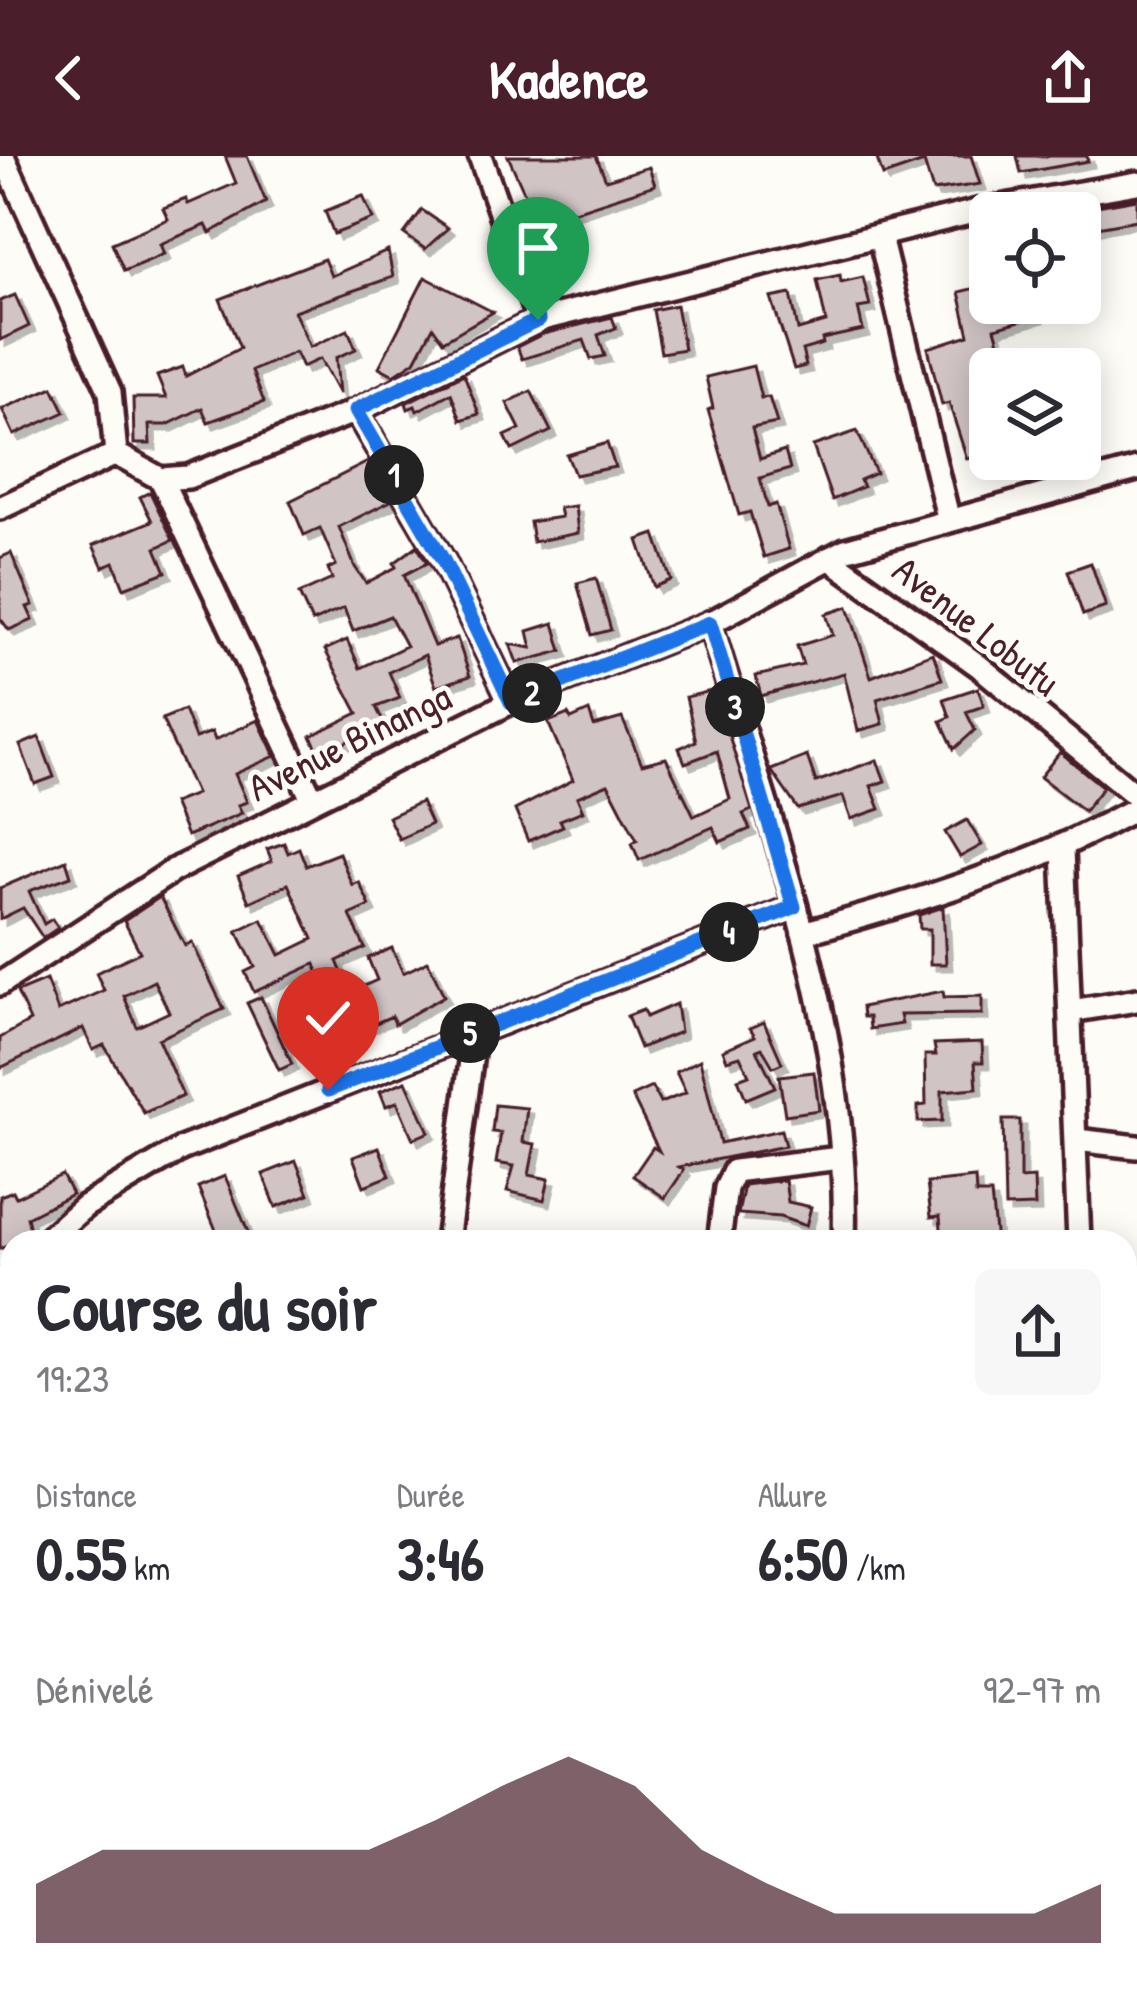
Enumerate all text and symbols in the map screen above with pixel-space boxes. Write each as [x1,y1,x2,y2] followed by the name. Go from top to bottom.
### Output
[489,42,648,115] text: Kadence
[36,45,102,111] icon: back
[1035,45,1101,111] icon: share
[969,192,1101,480] map controls
[969,192,1101,324] button: locate
[487,197,589,320] pin
[505,215,571,281] icon: arrive
[969,348,1101,480] button: layers
[364,445,424,505] pin: 1
[388,453,400,497] text: 1
[882,543,1072,707] street label: Avenue Lobutu
[502,663,562,723] pin: 2
[239,669,459,813] street label: Avenue Binanga
[524,671,540,715] text: 2
[705,677,765,737] pin: 3
[728,685,742,729] text: 3
[699,902,759,962] pin: 4
[723,910,735,954] text: 4
[277,967,379,1090] pin
[295,985,361,1051] icon: check
[440,1003,500,1063] pin: 5
[463,1011,477,1055] text: 5
[36,1261,377,1351] text: Course du soir
[975,1269,1101,1395] button: share
[36,1351,109,1404] text: 19:23
[36,1473,137,1517] text: Distance
[397,1473,465,1517] text: Durée
[758,1473,827,1517] text: Allure
[36,1517,126,1599] text: 0.55
[397,1517,484,1599] text: 3:46
[758,1517,848,1599] text: 6:50
[126,1546,170,1590] text: km
[848,1546,906,1590] text: /km
[36,1662,153,1715] text: Dénivelé
[983,1662,1101,1715] text: 92–97 m

